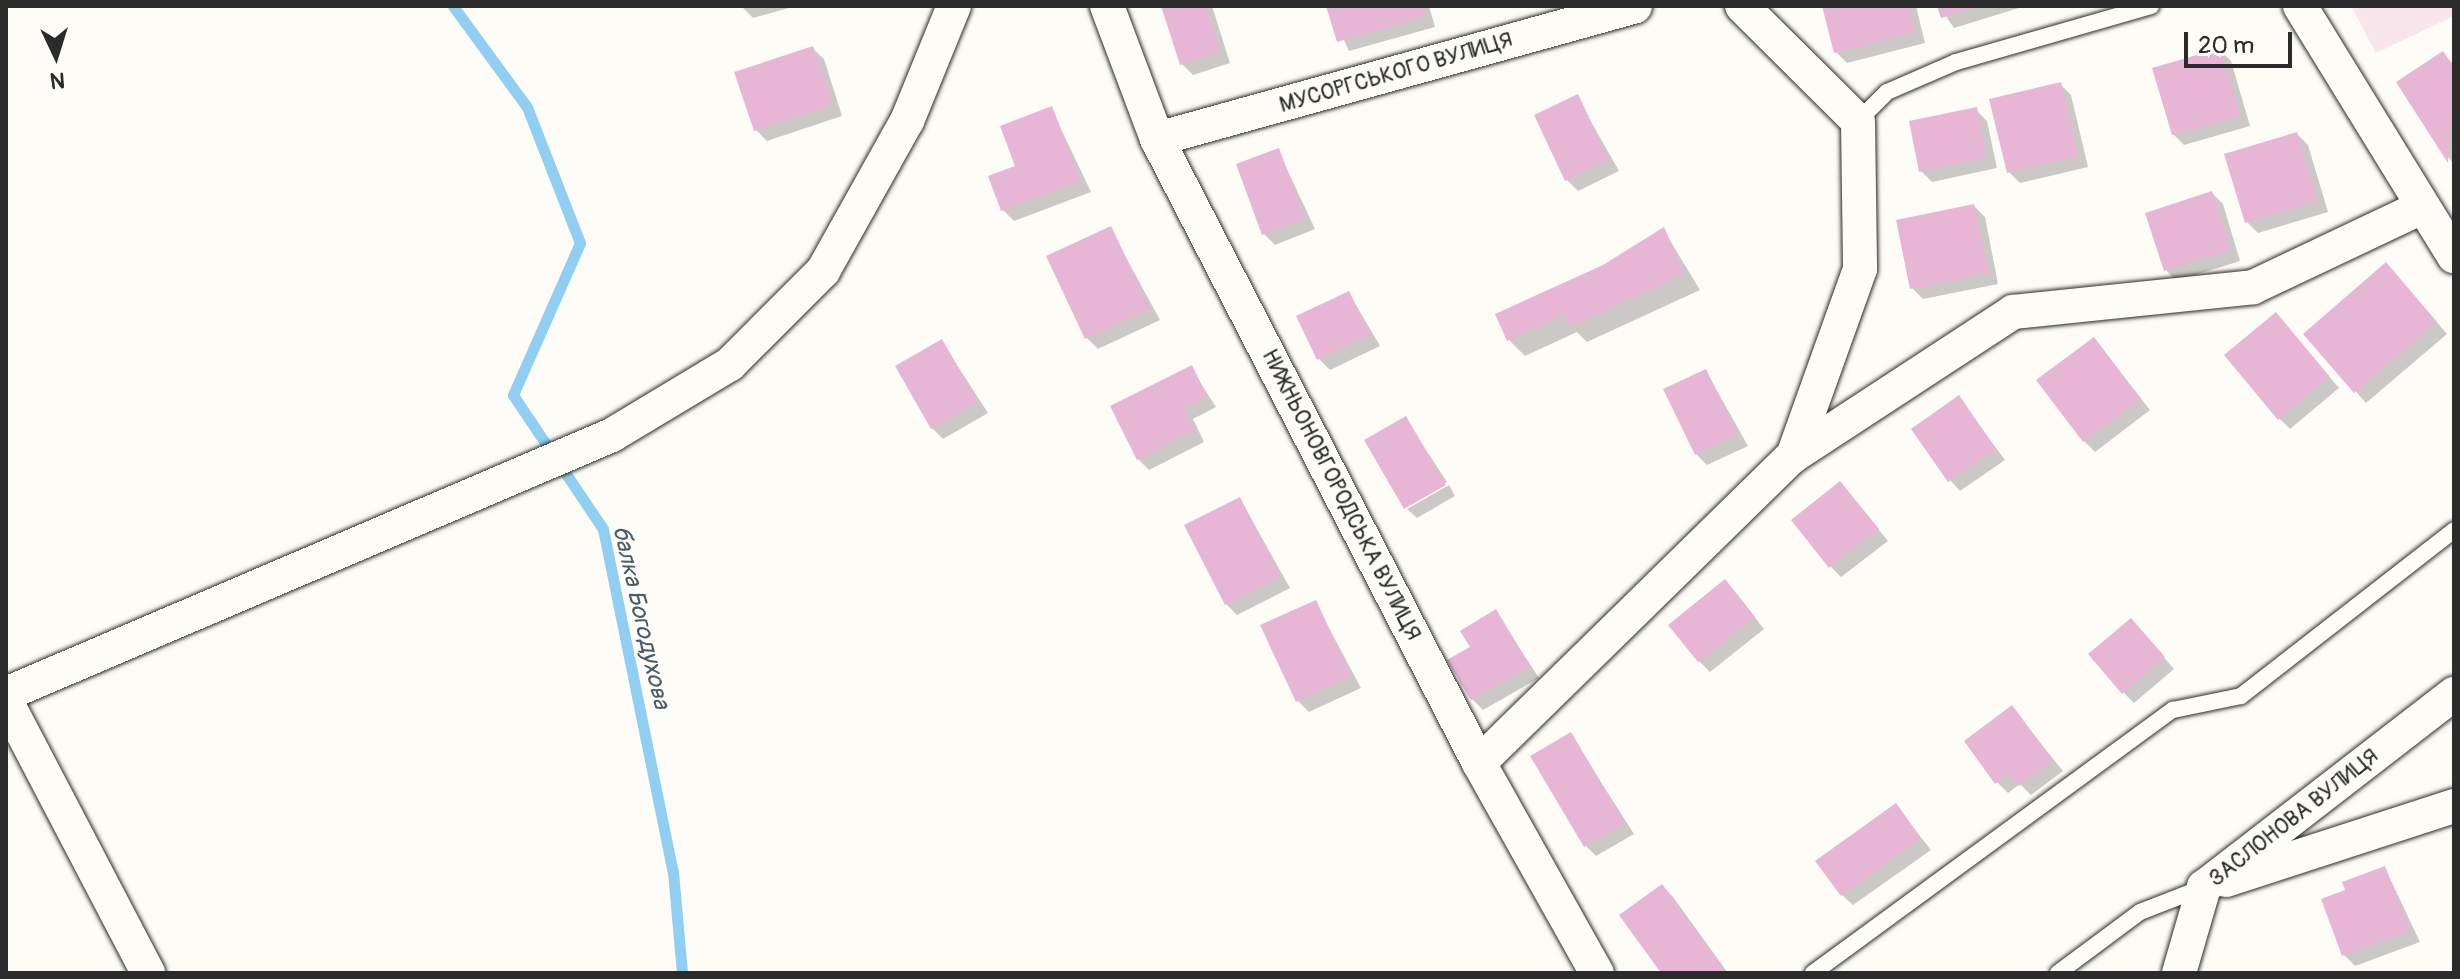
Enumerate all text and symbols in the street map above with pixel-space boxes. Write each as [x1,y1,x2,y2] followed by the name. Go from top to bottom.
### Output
[16,16,96,96] north arrow
[2188,16,2296,66] scale bar
[1276,27,1516,119] street label: МУСОРГСЬКОГО ВУЛИЦЯ
[2198,31,2254,60] text: 20 m
[49,65,66,94] text: N
[1256,345,1426,645] street label: НИЖНЬОНОВГОРОДСЬКА ВУЛИЦЯ
[606,523,676,711] water label: балка Богодухова
[2204,744,2384,892] street label: ЗАСЛОНОВА ВУЛИЦЯ

